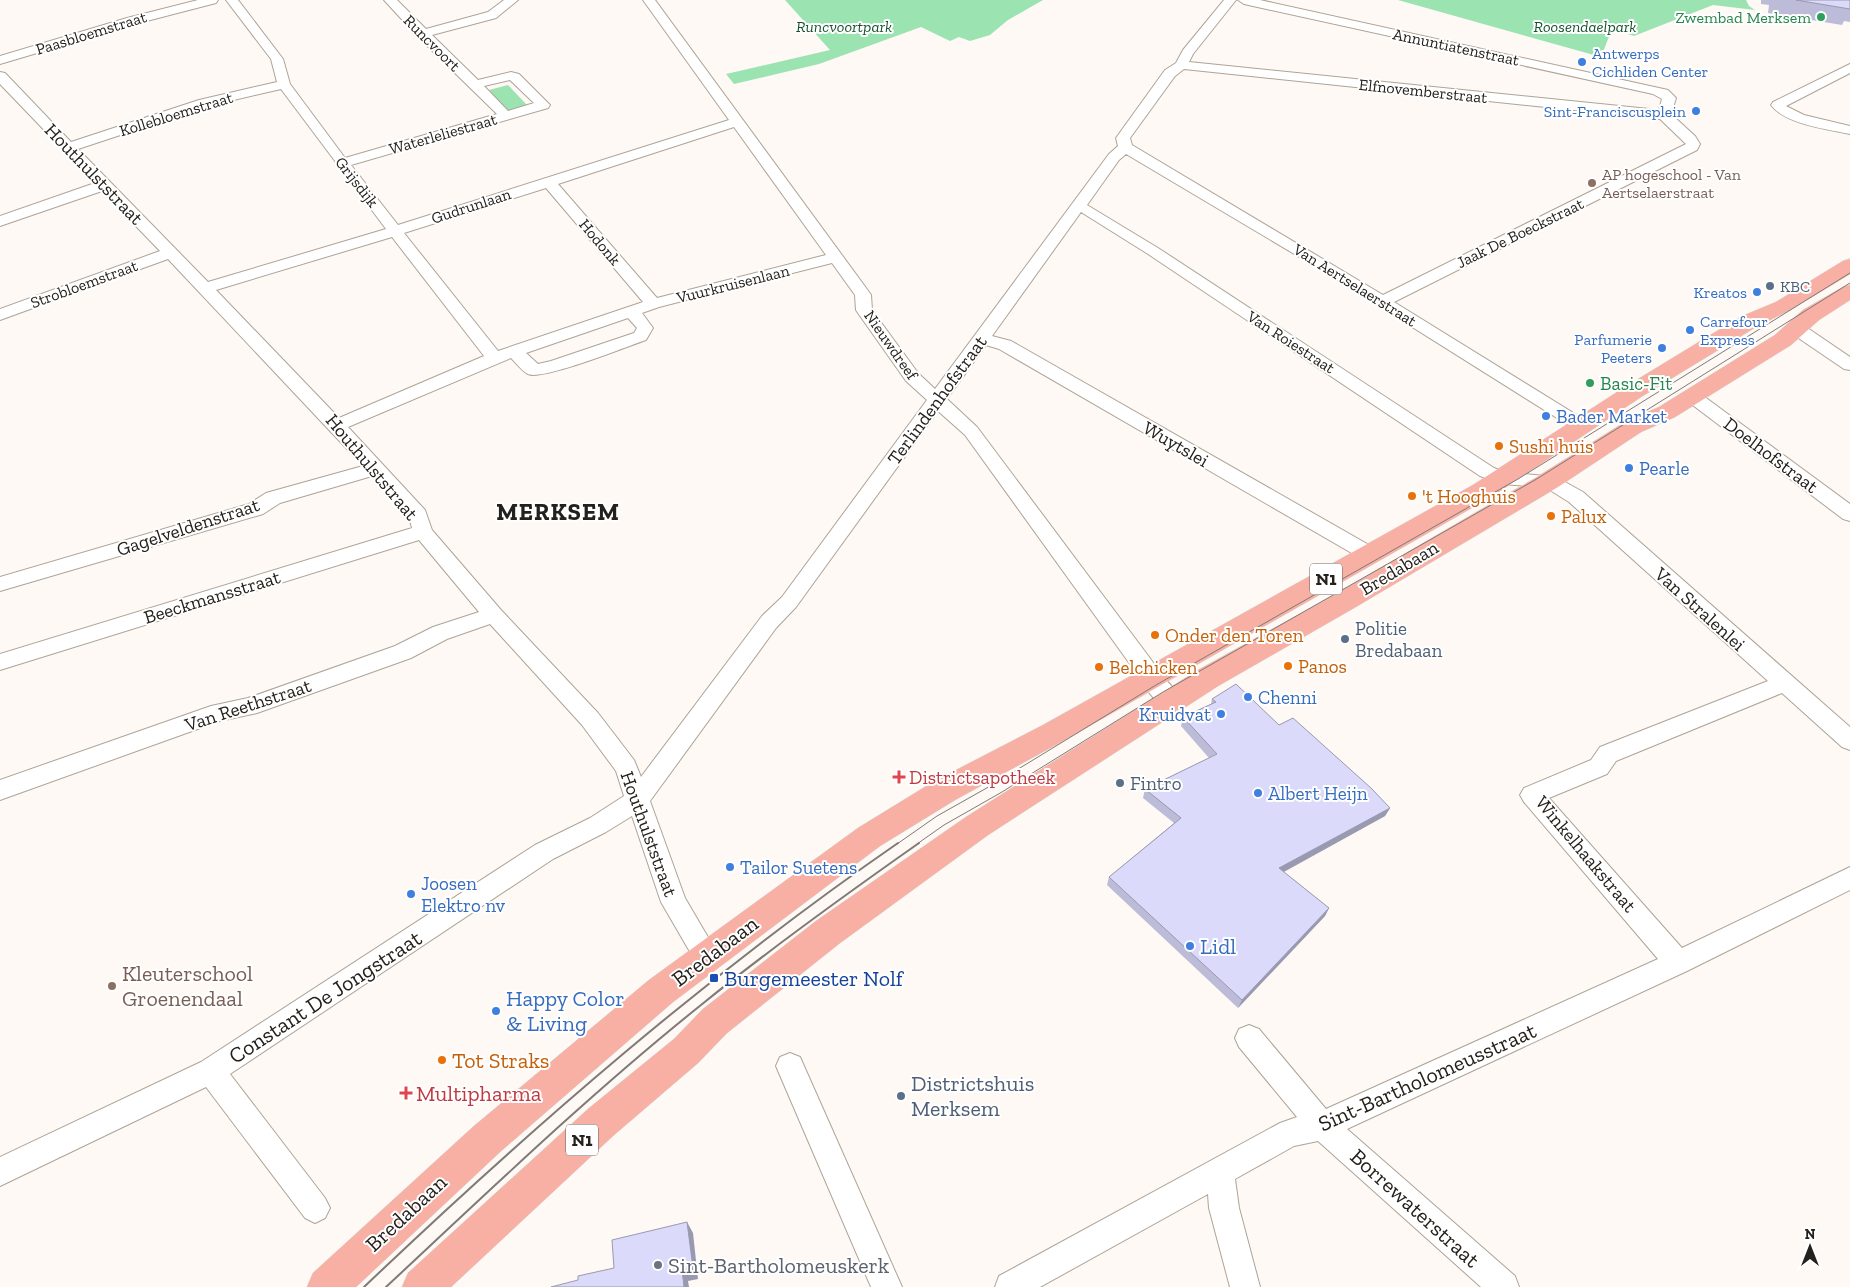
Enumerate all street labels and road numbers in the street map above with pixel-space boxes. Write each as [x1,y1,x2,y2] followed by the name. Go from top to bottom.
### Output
[33,7,149,59] street label: Paasbloemstraat
[400,11,464,75] street label: Runcvoort
[1391,24,1521,70] street label: Annuntiatenstraat
[1358,75,1488,107] street label: Elfnovemberstraat
[117,88,235,140] street label: Kollebloemstraat
[387,110,499,158] street label: Waterleliestraat
[40,119,148,229] street label: Houthulststraat
[331,153,383,212] street label: Grijsdijk
[429,184,514,228] street label: Gudrunlaan
[1453,194,1587,272] street label: Jaak De Boeckstraat
[575,215,625,269] street label: Hodonk
[1289,239,1420,331] street label: Van Aertselaerstraat
[28,256,140,312] street label: Strobloemstraat
[674,261,792,307] street label: Vuurkruisenlaan
[1243,306,1339,377] street label: Van Roiestraat
[860,307,923,385] street label: Nieuwdreef
[882,331,992,469] street label: Terlindenhofstraat
[321,409,423,525] street label: Houthulststraat
[1719,412,1823,498] street label: Doelhofstraat
[1139,416,1213,472] street label: Wuytslei
[114,493,262,561] street label: Gagelveldenstraat
[1356,536,1442,600] street label: Bredabaan
[1649,562,1750,656] street label: Van Stralenlei
[1310,564,1342,594] road number: N1
[141,565,283,629] street label: Beeckmansstraat
[181,674,314,737] street label: Van Reethstraat
[616,768,682,900] street label: Houthulststraat
[1531,791,1641,917] street label: Winkelhaakstraat
[666,910,764,992] street label: Bredabaan
[223,924,427,1069] street label: Constant De Jongstraat
[1314,1016,1541,1137] street label: Sint-Bartholomeusstraat
[566,1124,598,1156] road number: N1
[1345,1143,1486,1274] street label: Borrewaterstraat
[360,1168,452,1257] street label: Bredabaan

